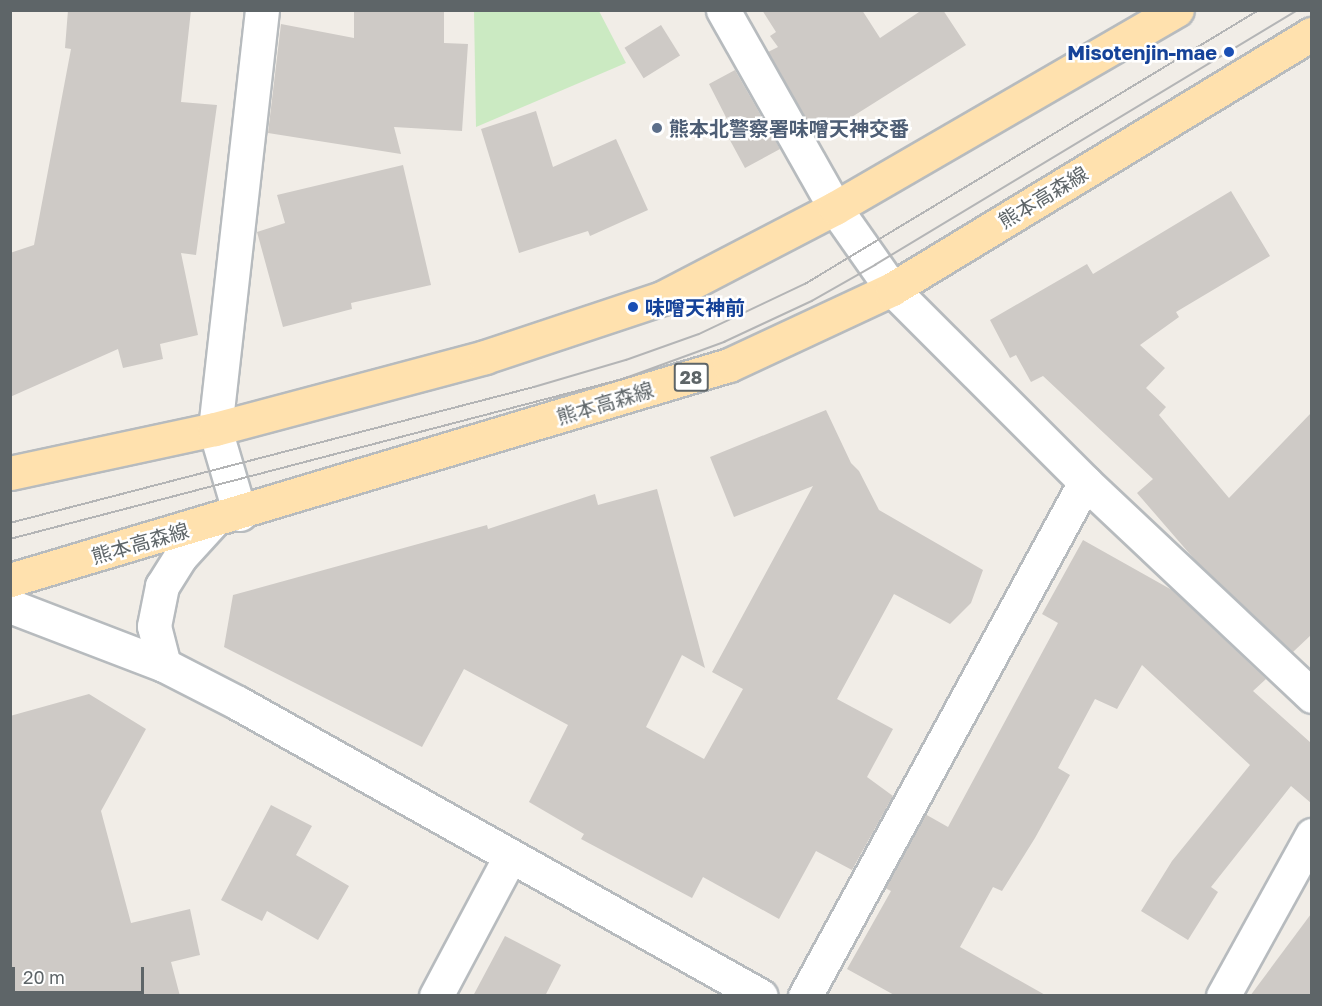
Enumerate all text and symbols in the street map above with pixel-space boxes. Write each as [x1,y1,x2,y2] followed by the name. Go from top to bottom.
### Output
[1067,40,1217,64] place label: Misotenjin-mae
[1222,45,1236,59] marker: Misotenjin-mae
[669,116,909,140] place label: 熊本北警察署味噌天神交番
[650,121,664,135] marker: 熊本北警察署味噌天神交番
[994,161,1092,233] street label: 熊本高森線
[645,295,745,319] place label: 味噌天神前
[626,300,640,314] marker: 味噌天神前
[673,362,709,392] road number: 28
[554,377,656,429] street label: 熊本高森線
[89,518,191,568] street label: 熊本高森線
[15,955,147,993] scale bar
[23,966,65,988] text: 20 m

